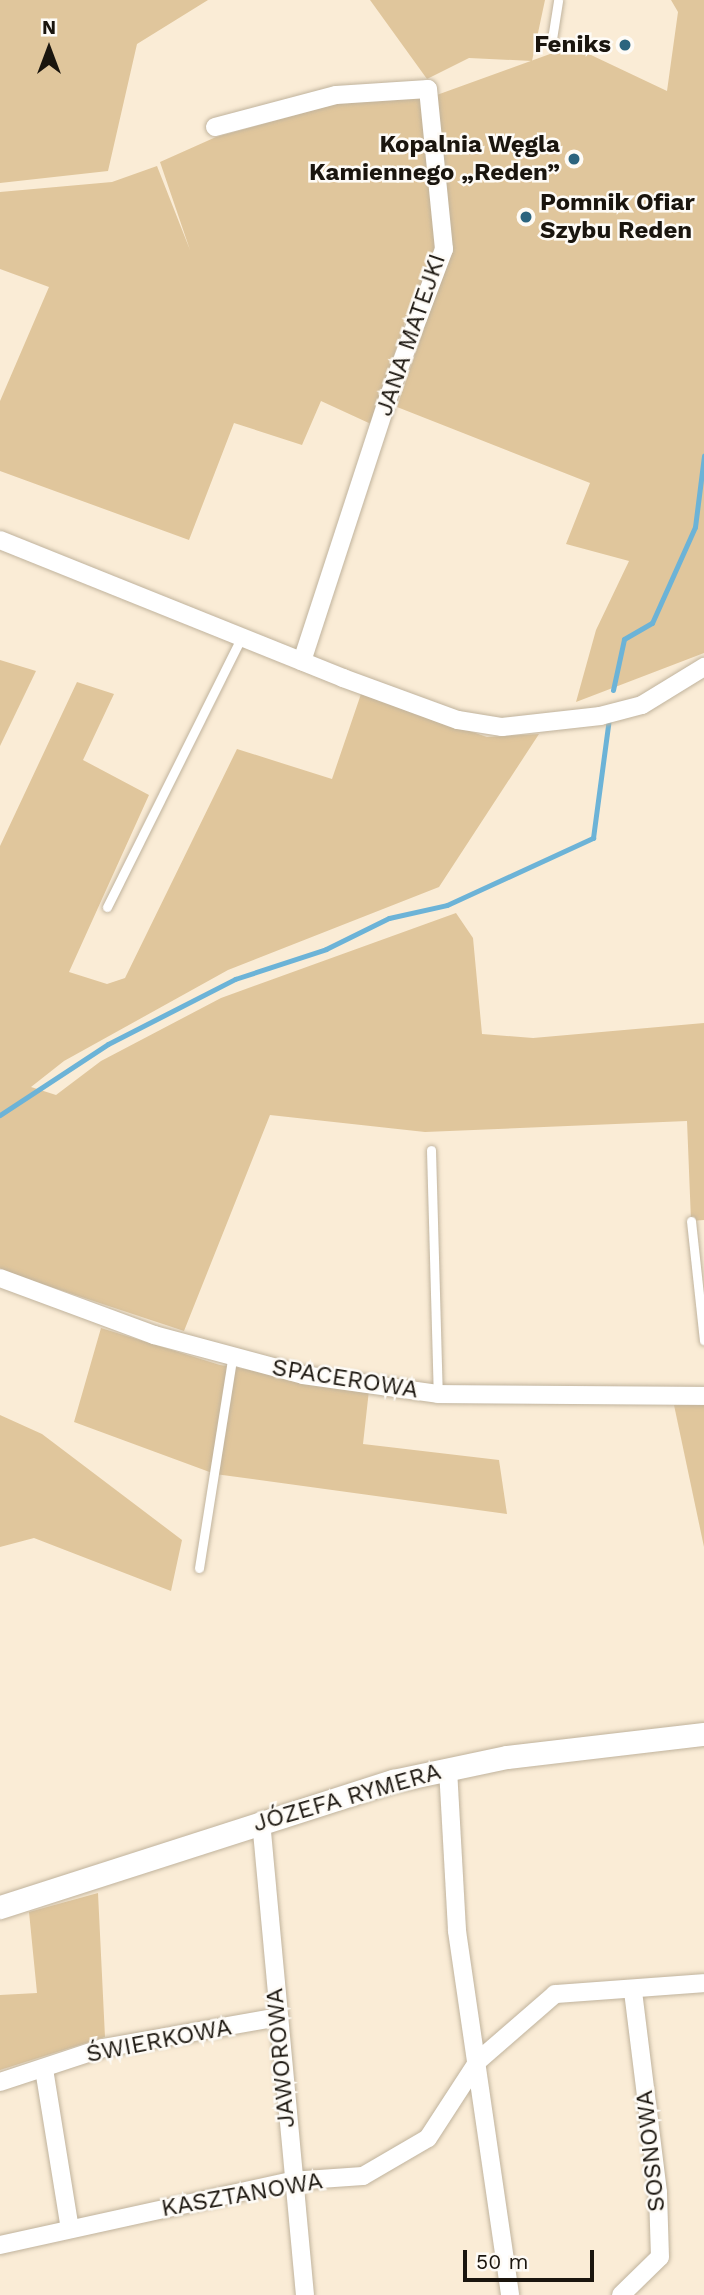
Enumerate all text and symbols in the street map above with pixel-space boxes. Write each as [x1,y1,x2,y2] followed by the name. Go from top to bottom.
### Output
[14,14,84,84] north arrow
[42,16,56,39] text: N
[534,31,611,59] place label: Feniks
[617,37,633,53] marker: Feniks
[309,131,560,187] place label: Kopalnia Węgla Kamiennego „Reden”
[566,151,582,167] marker: Kopalnia Węgla Kamiennego „Reden”
[540,189,695,245] place label: Pomnik Ofiar Szybu Reden
[518,209,534,225] marker: Pomnik Ofiar Szybu Reden
[370,250,452,420] street label: JANA MATEJKI
[270,1353,420,1405] street label: SPACEROWA
[249,1757,445,1839] street label: JÓZEFA RYMERA
[261,1987,301,2129] street label: JAWOROWA
[84,2013,234,2069] street label: ŚWIERKOWA
[630,2089,672,2213] street label: SOSNOWA
[159,2167,325,2223] street label: KASZTANOWA
[466,2236,597,2280] scale bar
[476,2249,528,2274] text: 50 m

